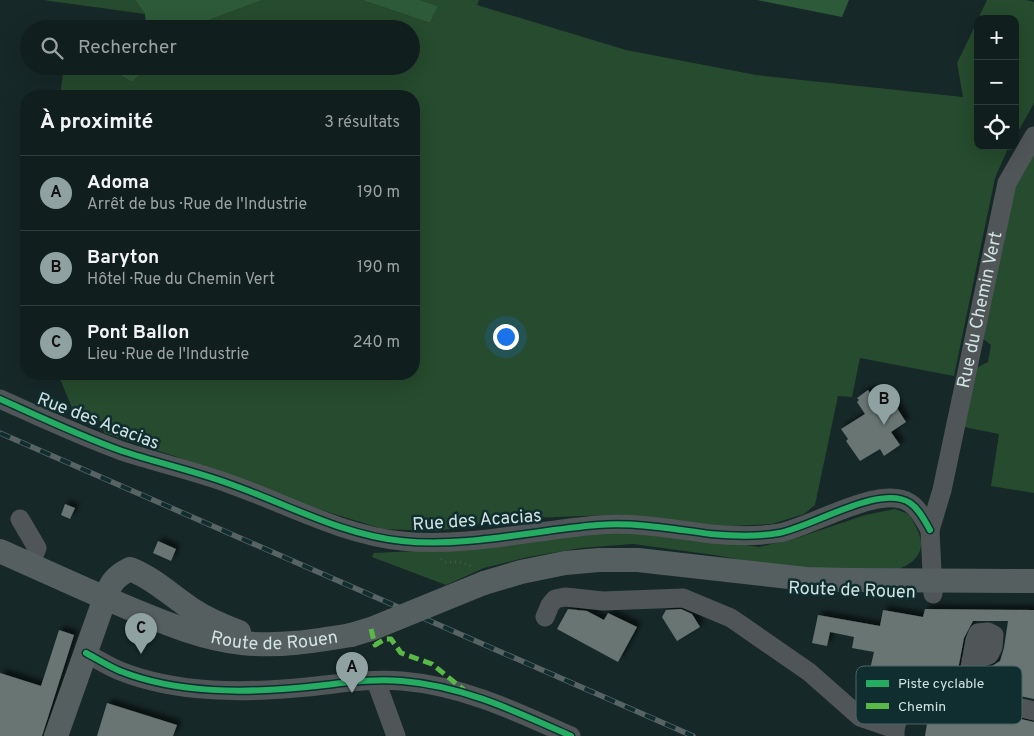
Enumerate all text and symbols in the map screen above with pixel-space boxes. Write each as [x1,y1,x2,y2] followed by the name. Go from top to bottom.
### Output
[974,15,1019,150] map controls
[974,15,1019,60] button: +
[20,20,420,75] search box
[38,34,66,62] icon: search
[78,36,177,60] text: Rechercher
[974,60,1019,105] button: −
[974,105,1019,150] button: locate
[40,109,153,136] text: À proximité
[324,113,400,133] text: 3 résultats
[87,171,149,195] text: Adoma
[50,183,62,203] text: A
[357,183,400,203] text: 190 m
[87,195,307,215] text: Arrêt de bus · Rue de l'Industrie
[952,229,1008,390] street label: Rue du Chemin Vert
[87,246,159,270] text: Baryton
[50,258,62,278] text: B
[357,258,400,278] text: 190 m
[87,270,275,290] text: Hôtel · Rue du Chemin Vert
[87,321,189,345] text: Pont Ballon
[493,324,519,350] your location
[51,333,61,353] text: C
[353,333,400,353] text: 240 m
[87,345,249,365] text: Lieu · Rue de l'Industrie
[868,384,900,425] pin: B
[34,388,162,456] street label: Rue des Acacias
[412,505,542,537] street label: Rue des Acacias
[788,577,916,605] street label: Route de Rouen
[125,613,157,654] pin: C
[208,626,340,656] street label: Route de Rouen
[336,652,368,693] pin: A
[856,666,1022,724] legend
[898,676,984,693] text: Piste cyclable
[898,699,946,716] text: Chemin

